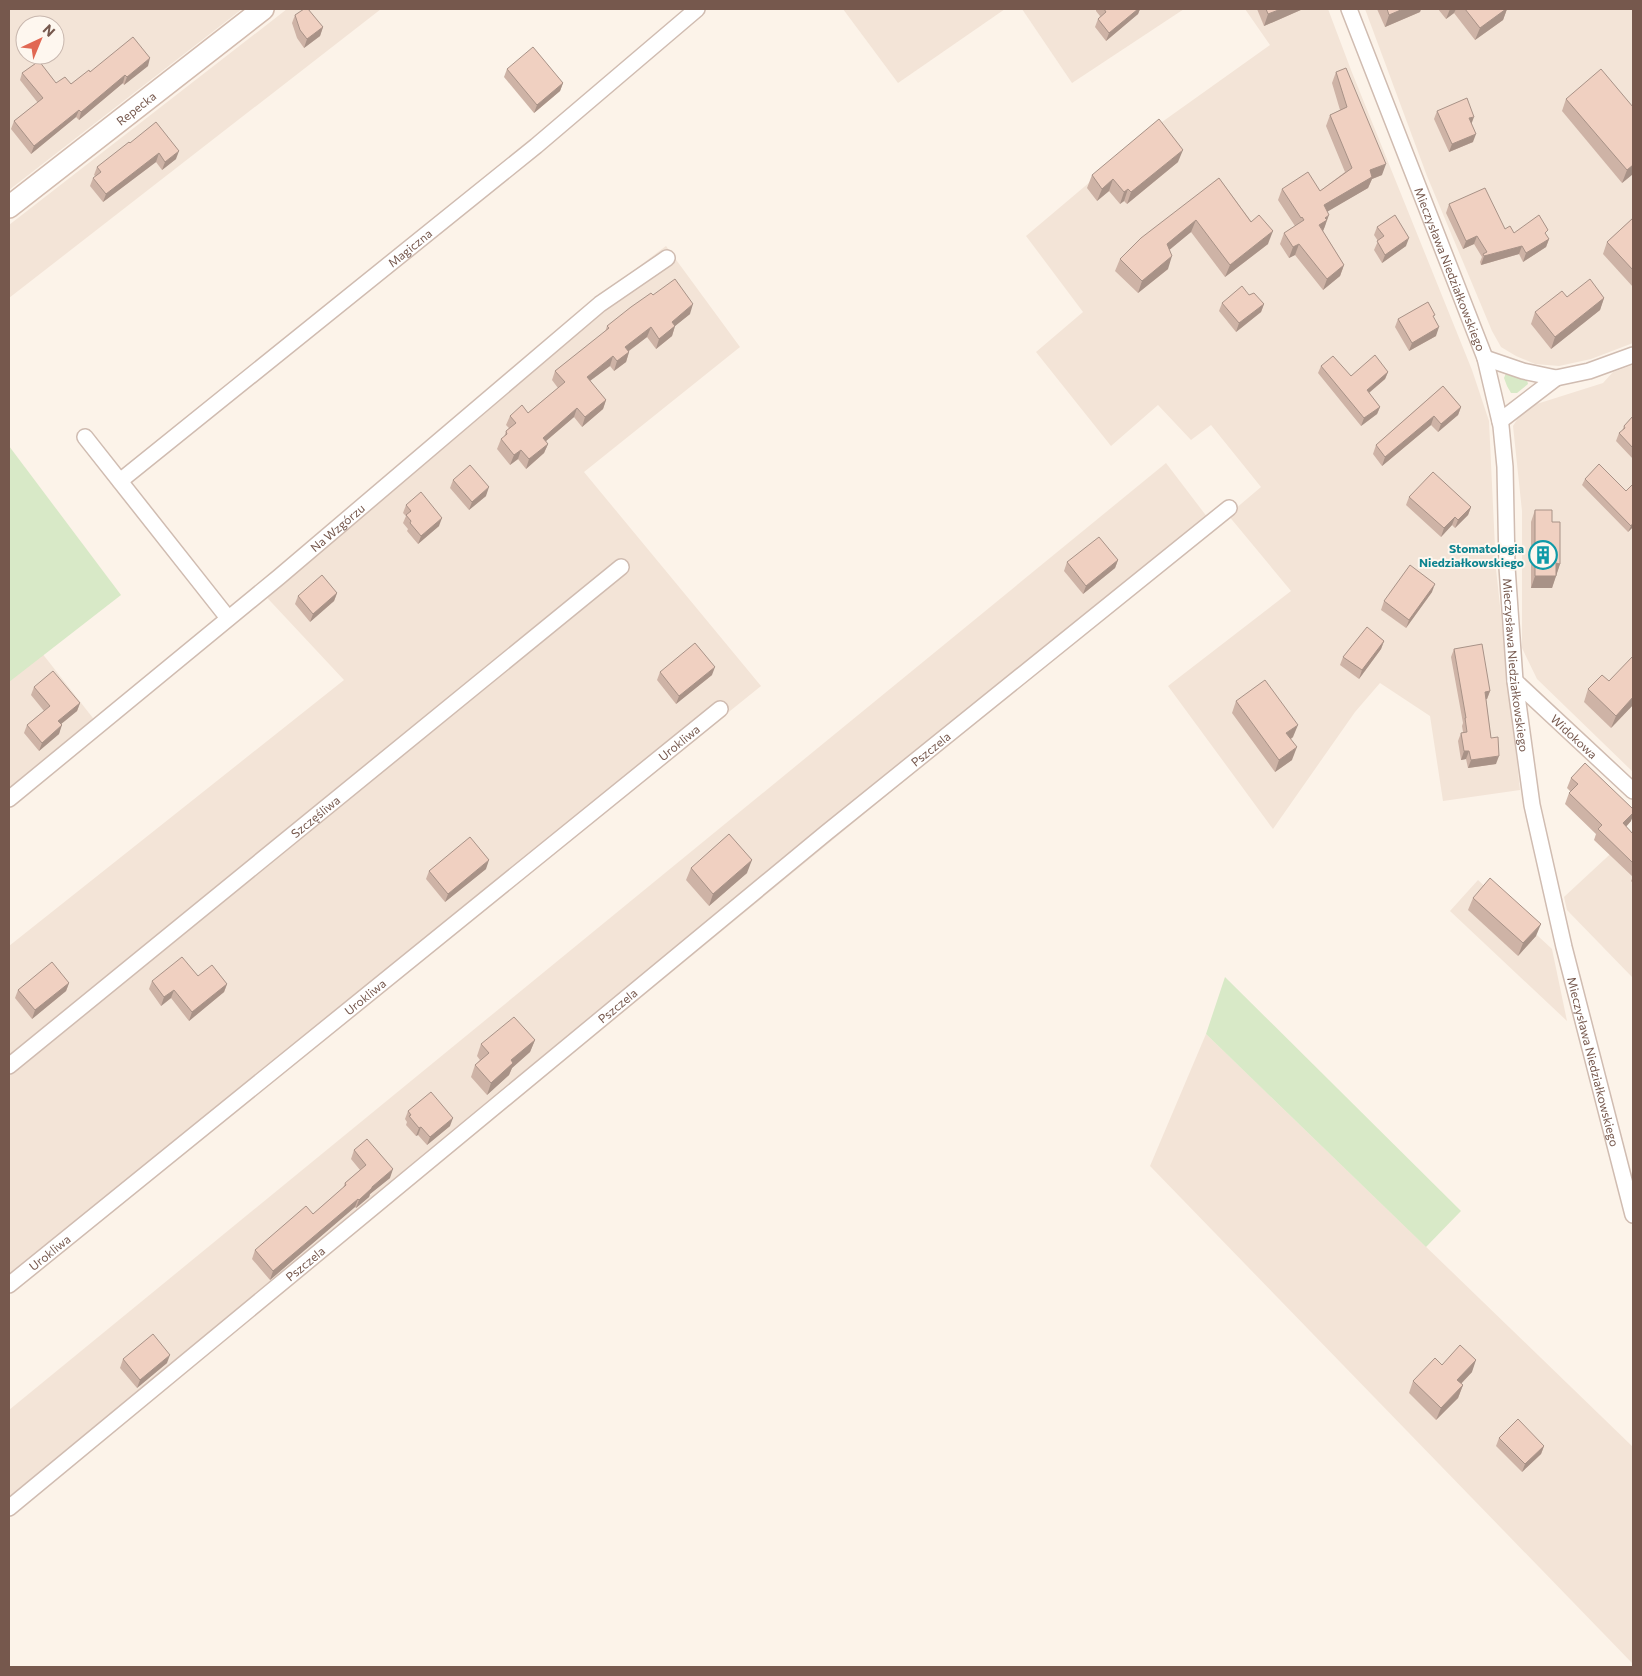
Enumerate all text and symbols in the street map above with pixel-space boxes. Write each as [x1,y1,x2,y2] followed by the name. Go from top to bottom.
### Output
[15,15,65,65] north arrow
[40,21,59,40] text: N
[113,88,158,128] street label: Repecka
[1412,185,1489,353] street label: Mieczysława Niedziałkowskiego
[385,226,435,270] street label: Magiczna
[307,501,367,554] street label: Na Wzgórzu
[1528,540,1558,570] building icon: Stomatologia Niedziałkowskiego
[1419,541,1524,569] place label: Stomatologia Niedziałkowskiego
[1501,578,1532,753] street label: Mieczysława Niedziałkowskiego
[1548,711,1600,761] street label: Widokowa
[655,722,702,763] street label: Urokliwa
[908,729,953,769] street label: Pszczela
[288,792,342,840] street label: Szczęśliwa
[1565,975,1622,1148] street label: Mieczysława Niedziałkowskiego
[341,976,388,1018] street label: Urokliwa
[595,985,640,1026] street label: Pszczela
[26,1231,73,1273] street label: Urokliwa
[283,1243,327,1284] street label: Pszczela

